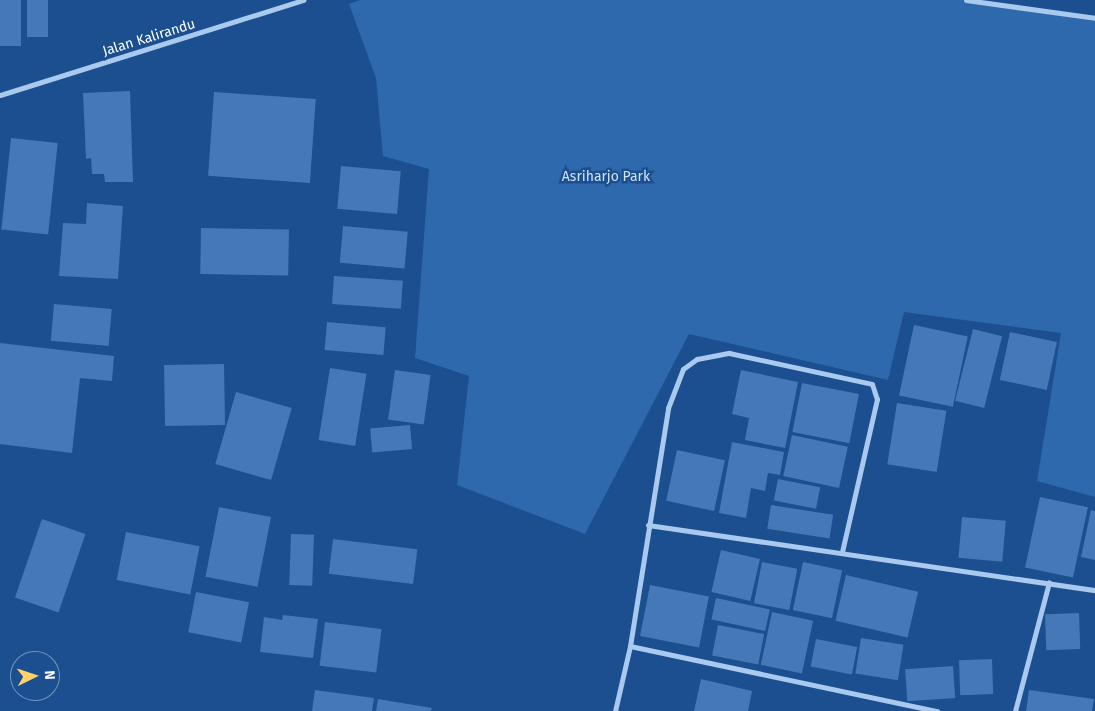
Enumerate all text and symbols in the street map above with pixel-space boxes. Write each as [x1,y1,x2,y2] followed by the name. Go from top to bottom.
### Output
[101,16,197,60] street label: Jalan Kalirandu
[562,169,650,185] park label: Asriharjo Park
[10,651,60,701] north arrow
[41,670,58,680] text: N

